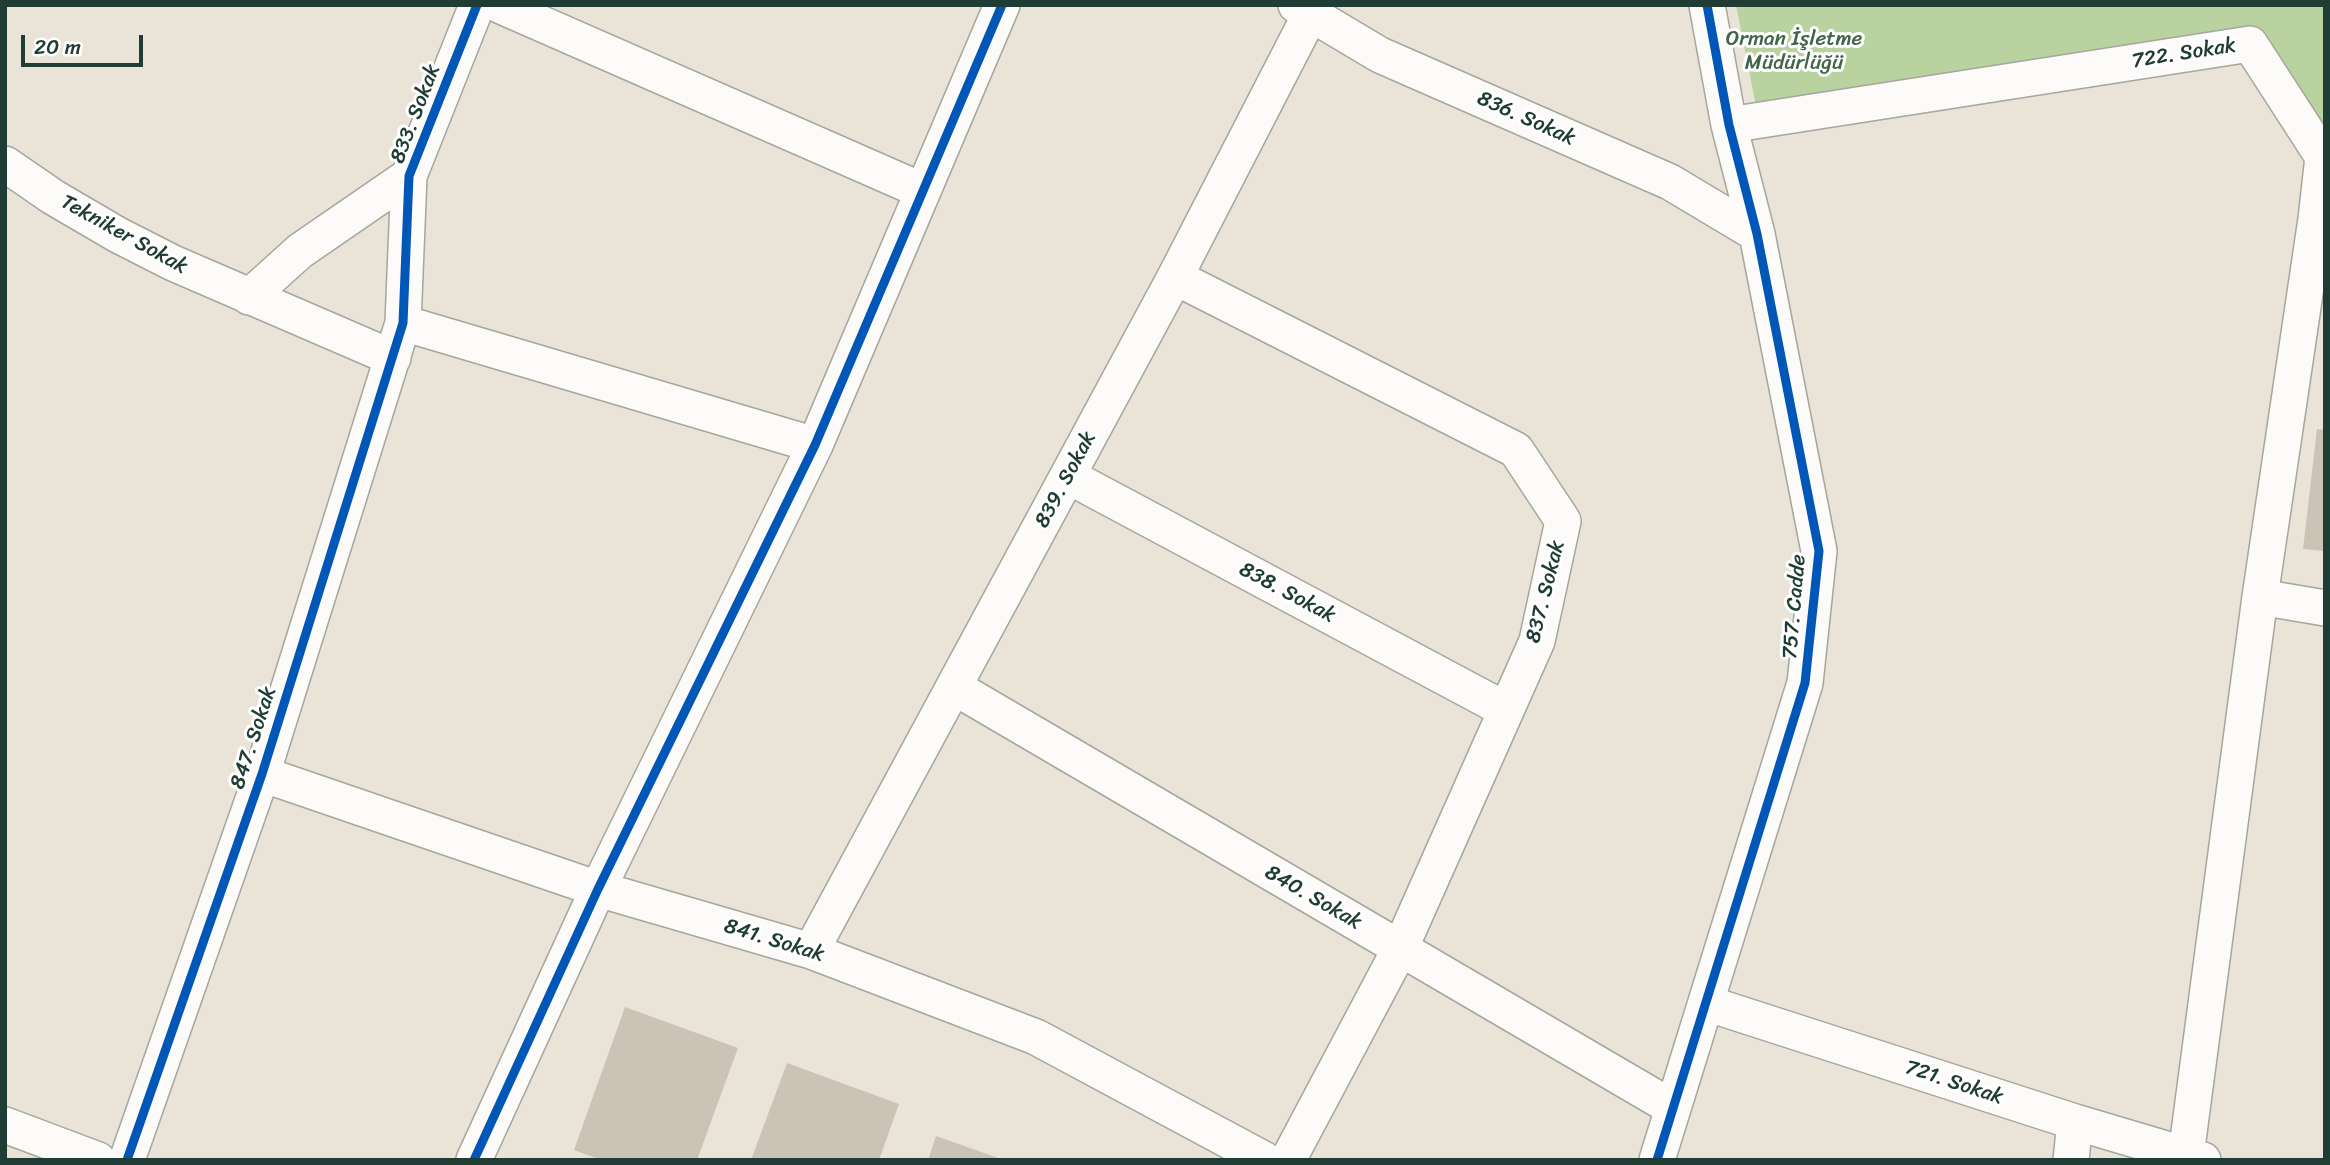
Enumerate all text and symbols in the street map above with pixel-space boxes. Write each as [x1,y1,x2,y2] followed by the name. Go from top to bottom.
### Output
[24,21,147,65] scale bar
[1726,27,1862,77] park label: Orman İşletme Müdürlüğü
[34,28,81,66] text: 20 m
[2130,33,2238,75] street label: 722. Sokak
[386,61,446,167] street label: 833. Sokak
[1473,86,1579,152] street label: 836. Sokak
[56,190,192,280] street label: Tekniker Sokak
[1030,427,1102,533] street label: 839. Sokak
[1521,538,1571,646] street label: 837. Sokak
[1778,554,1812,660] street label: 757. Cadde
[1235,557,1339,629] street label: 838. Sokak
[226,684,282,792] street label: 847. Sokak
[1260,860,1366,936] street label: 840. Sokak
[721,914,827,968] street label: 841. Sokak
[1902,1055,2006,1111] street label: 721. Sokak

